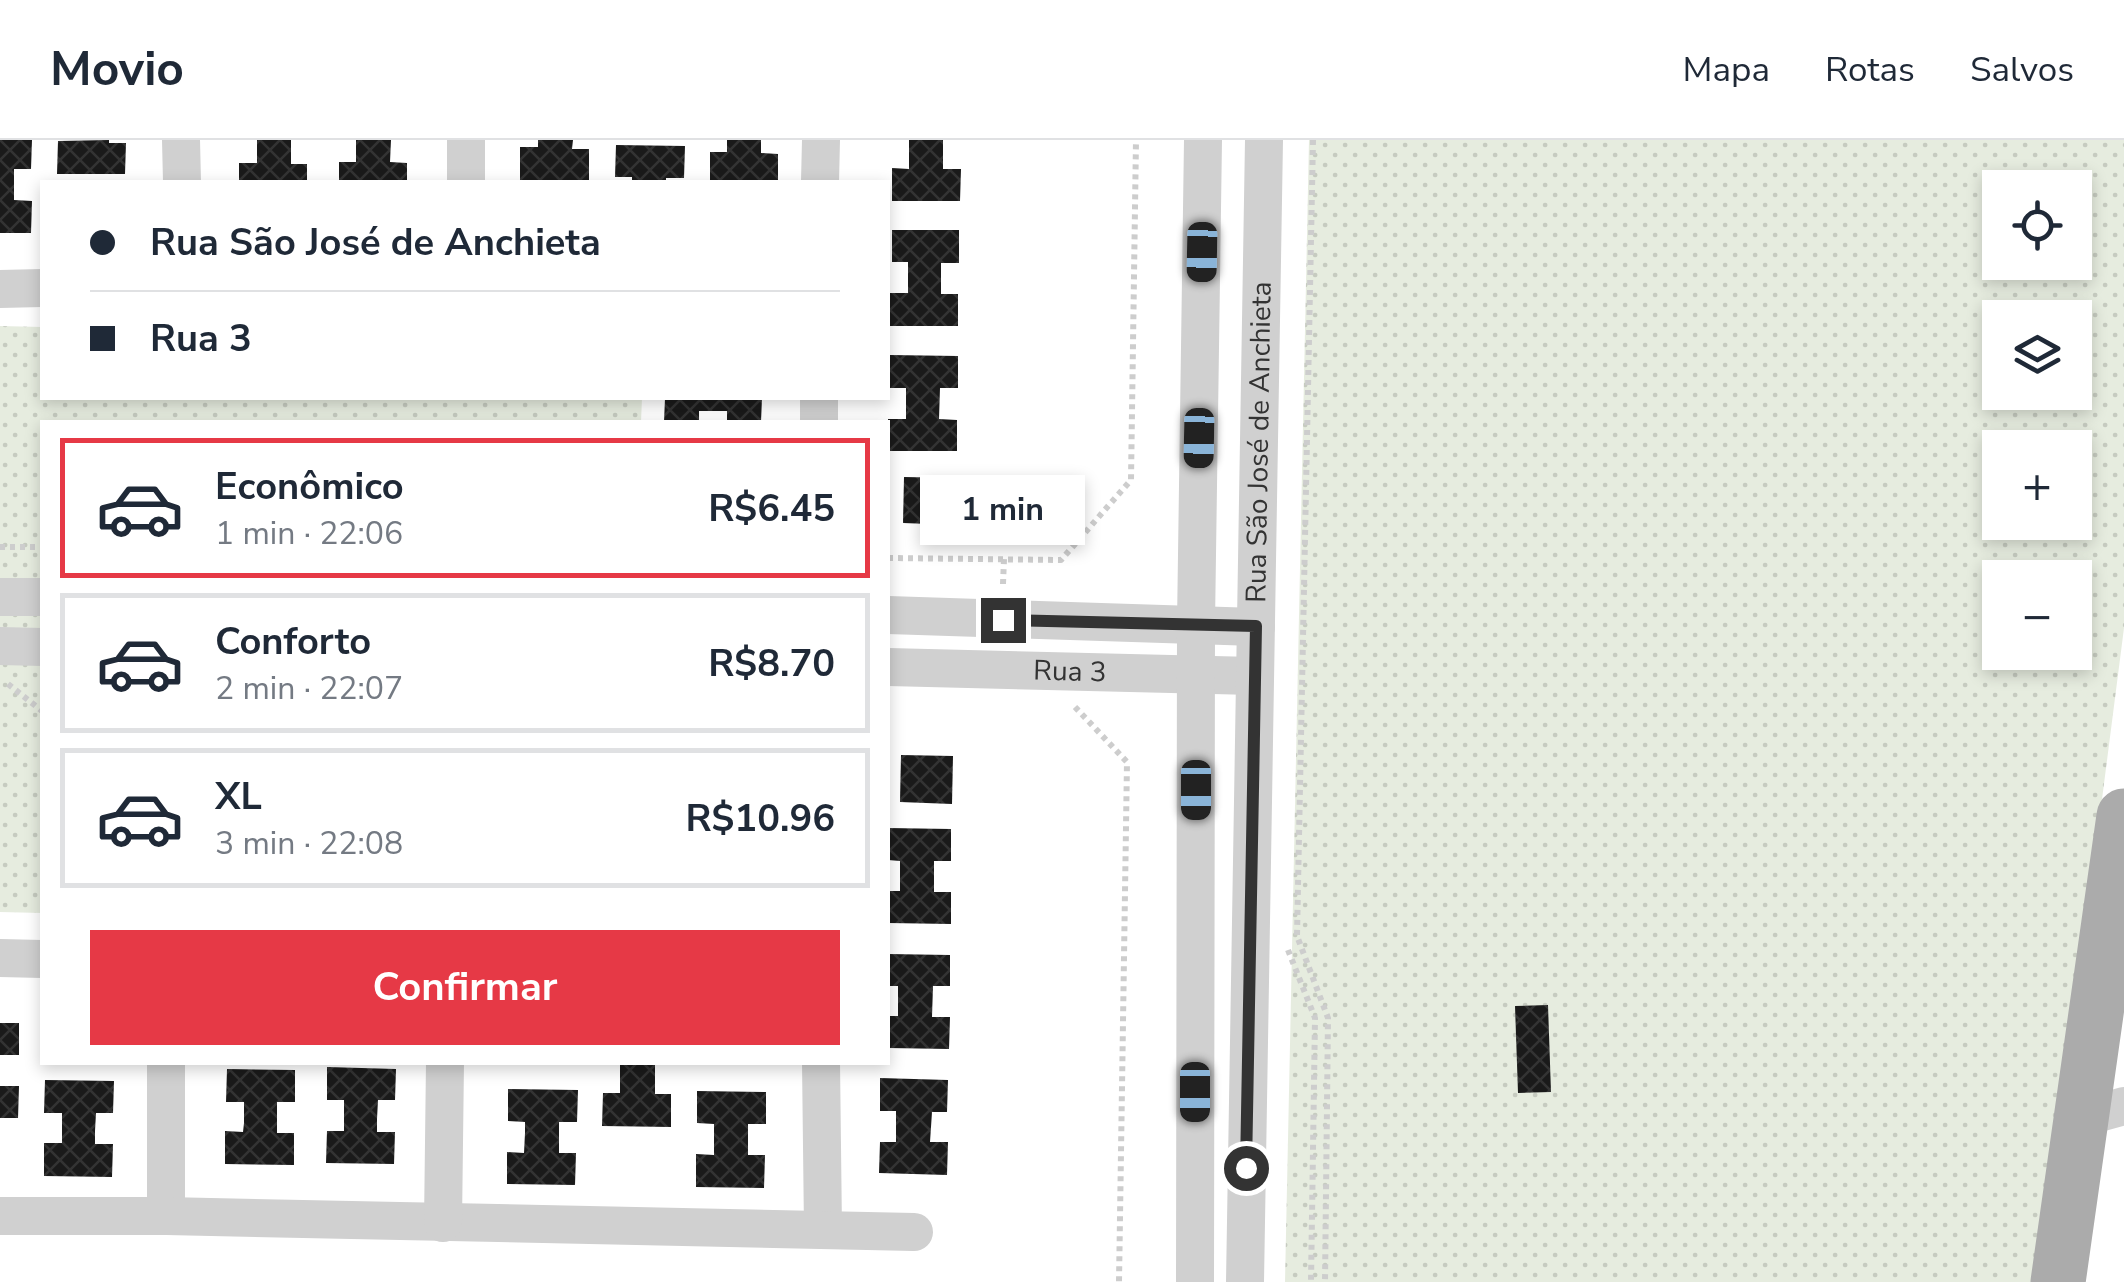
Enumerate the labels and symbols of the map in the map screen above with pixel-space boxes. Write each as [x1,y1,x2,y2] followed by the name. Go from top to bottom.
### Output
[1186,222,1218,282] car
[1237,281,1281,603] street label: Rua São José de Anchieta
[1183,408,1215,468] car
[920,475,1086,545] callout: 1 min
[981,598,1026,643] route end
[1033,652,1107,691] street label: Rua 3
[1181,760,1211,820] car
[1180,1062,1210,1122] car
[1224,1146,1269,1191] route start

